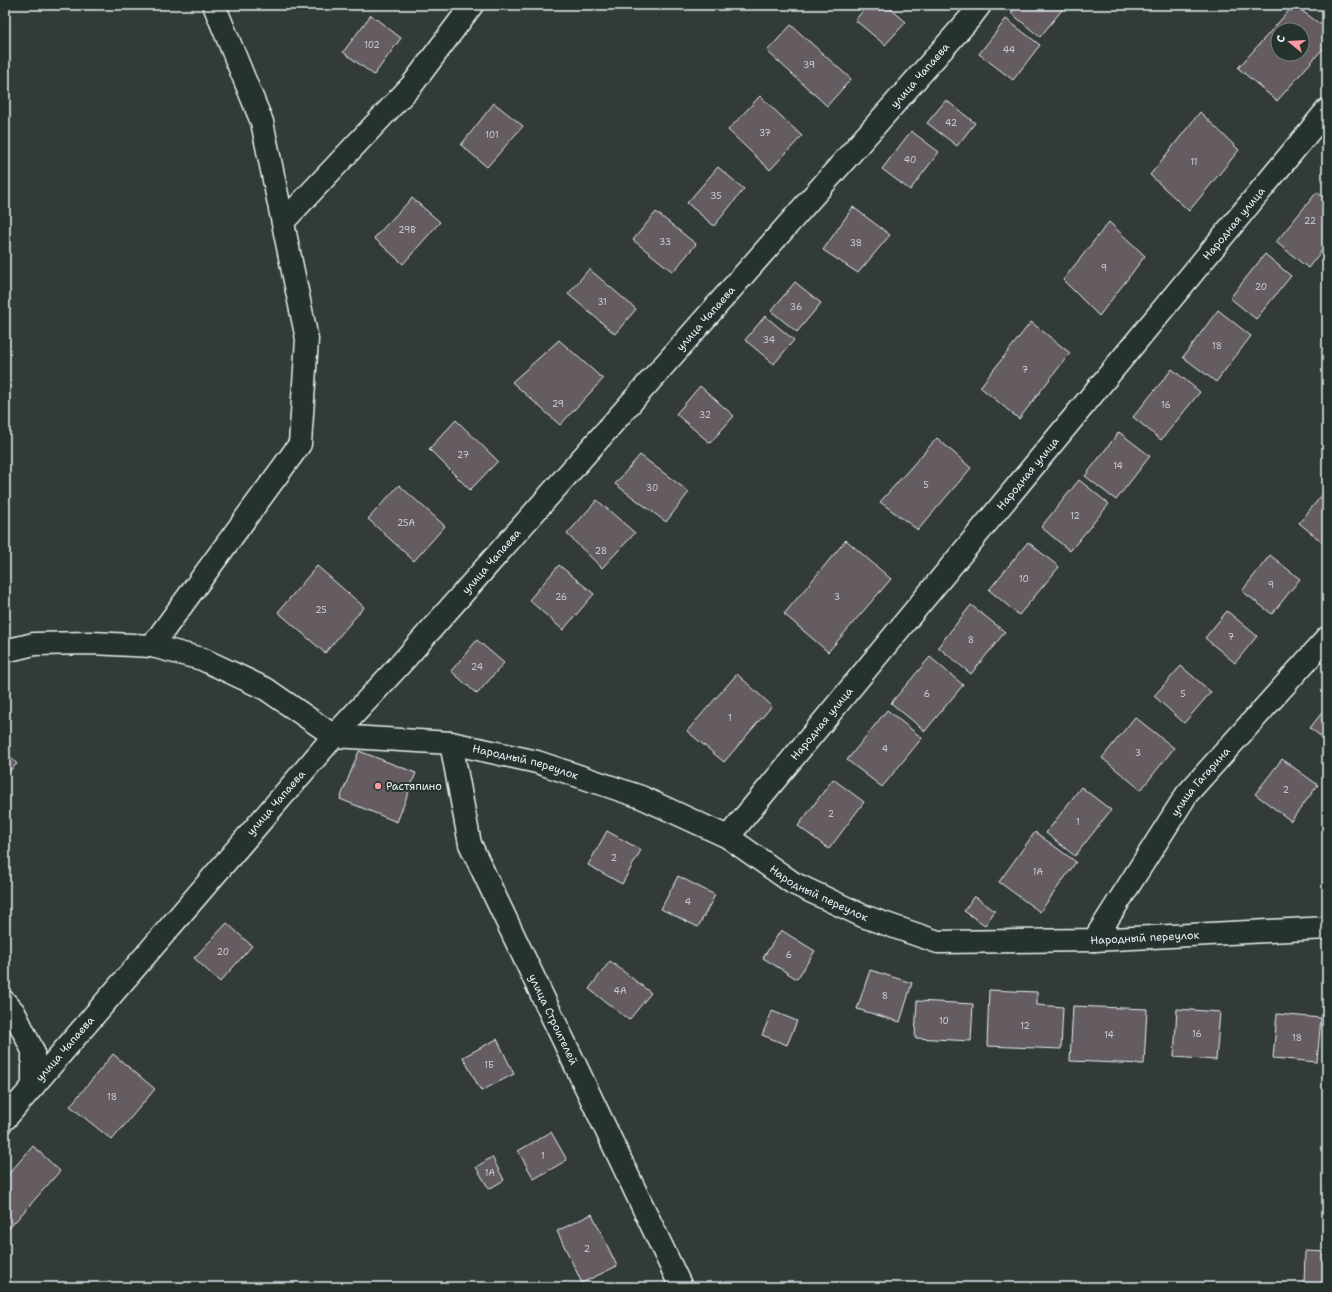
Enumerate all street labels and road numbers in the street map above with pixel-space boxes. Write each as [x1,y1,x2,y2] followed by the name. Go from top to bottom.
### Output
[887,39,953,111] street label: улица Чапаева
[1199,184,1268,263] street label: Народная улица
[673,282,738,354] street label: улица Чапаева
[993,434,1062,513] street label: Народная улица
[458,525,524,597] street label: улица Чапаева
[787,684,856,763] street label: Народная улица
[471,740,581,783] street label: Народный переулок
[1167,744,1233,819] street label: улица Гагарина
[243,767,309,839] street label: улица Чапаева
[767,861,870,925] street label: Народный переулок
[1090,927,1200,948] street label: Народный переулок
[525,971,582,1067] street label: улица Строителей
[32,1013,98,1085] street label: улица Чапаева

